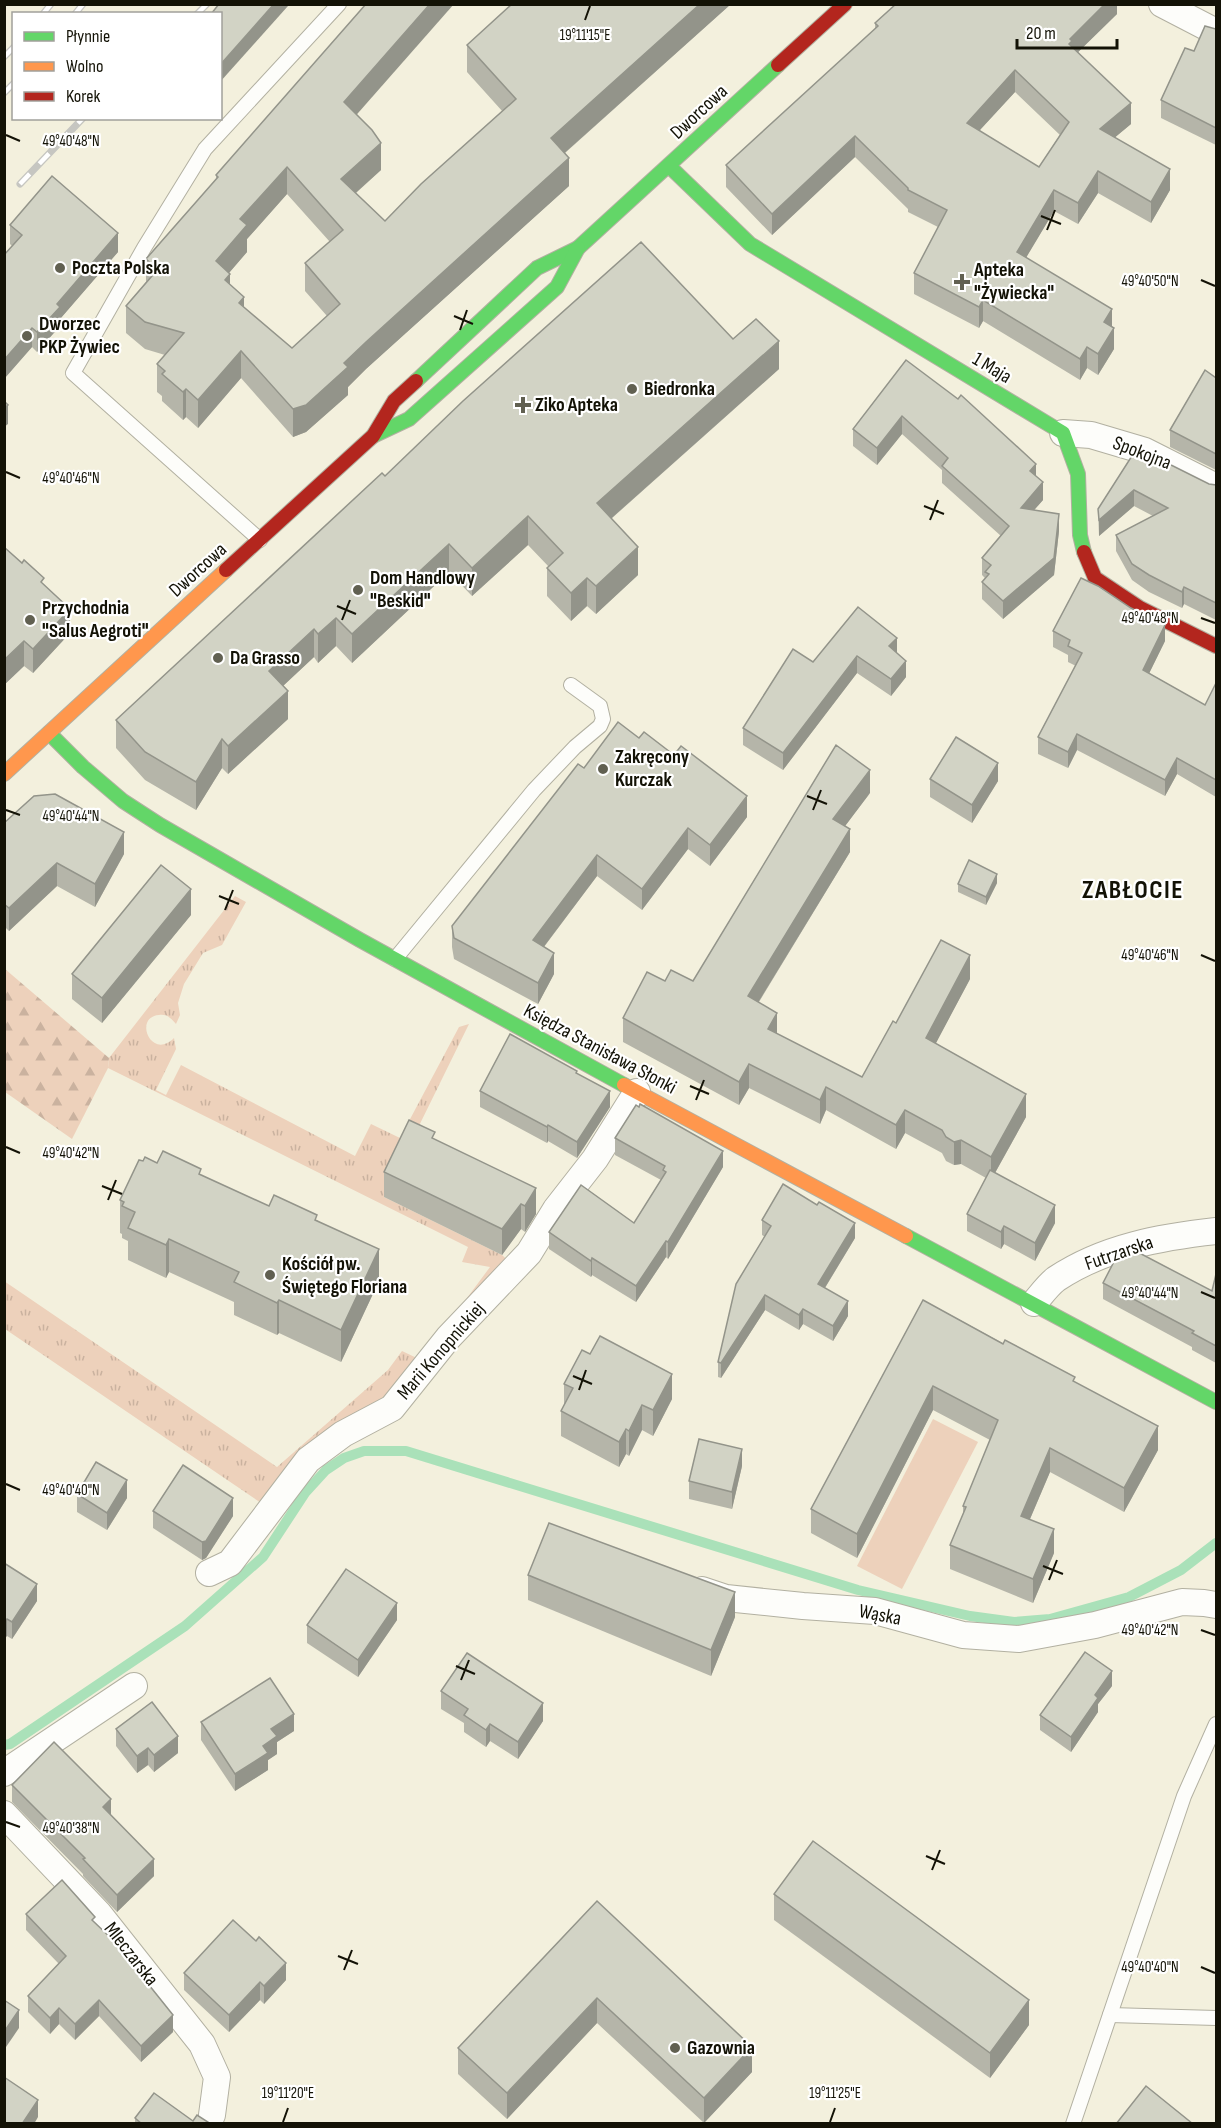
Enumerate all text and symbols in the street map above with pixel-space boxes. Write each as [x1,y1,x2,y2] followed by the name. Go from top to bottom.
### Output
[12,12,222,120] legend
[1017,12,1118,50] scale bar
[1026,23,1056,44] text: 20 m
[66,26,110,47] text: Płynnie
[560,26,610,45] text: 19°11'15"E
[66,56,103,77] text: Wolno
[665,80,733,144] street label: Dworcowa
[66,86,100,107] text: Korek
[42,132,100,151] text: 49°40'48"N
[72,256,170,280] place label: Poczta Polska
[973,258,1054,305] place label: Apteka "Żywiecka"
[53,261,67,275] marker: Poczta Polska
[1121,272,1179,291] text: 49°40'50"N
[955,275,969,289] marker: Apteka "Żywiecka"
[39,312,120,359] place label: Dworzec PKP Żywiec
[20,329,34,343] marker: Dworzec PKP Żywiec
[968,347,1016,389] street label: 1 Maja
[644,377,715,401] place label: Biedronka
[625,382,639,396] marker: Biedronka
[535,393,618,417] place label: Ziko Apteka
[516,398,530,412] marker: Ziko Apteka
[1109,431,1175,475] street label: Spokojna
[42,469,100,488] text: 49°40'46"N
[164,538,232,602] street label: Dworcowa
[370,566,476,613] place label: Dom Handlowy "Beskid"
[351,583,365,597] marker: Dom Handlowy "Beskid"
[42,596,149,643] place label: Przychodnia "Salus Aegroti"
[1121,609,1179,628] text: 49°40'48"N
[23,613,37,627] marker: Przychodnia "Salus Aegroti"
[230,646,300,670] place label: Da Grasso
[211,651,225,665] marker: Da Grasso
[615,745,690,792] place label: Zakręcony Kurczak
[596,762,610,776] marker: Zakręcony Kurczak
[42,807,100,826] text: 49°40'44"N
[1082,875,1184,906] district label: ZABŁOCIE
[1121,946,1179,965] text: 49°40'46"N
[519,999,681,1099] street label: Księdza Stanisława Słonki
[43,1144,99,1163] text: 49°40'42"N
[1082,1230,1156,1276] street label: Futrzarska
[282,1252,407,1299] place label: Kościół pw. Świętego Floriana
[263,1268,277,1282] marker: Kościół pw. Świętego Floriana
[1121,1284,1179,1303] text: 49°40'44"N
[392,1297,490,1405] street label: Marii Konopnickiej
[42,1481,100,1500] text: 49°40'40"N
[857,1599,903,1631] street label: Wąska
[1122,1621,1178,1640] text: 49°40'42"N
[42,1819,100,1838] text: 49°40'38"N
[99,1917,163,1991] street label: Mleczarska
[1121,1958,1179,1977] text: 49°40'40"N
[687,2036,755,2060] place label: Gazownia
[668,2041,682,2055] marker: Gazownia
[262,2084,314,2103] text: 19°11'20"E
[809,2084,861,2103] text: 19°11'25"E

